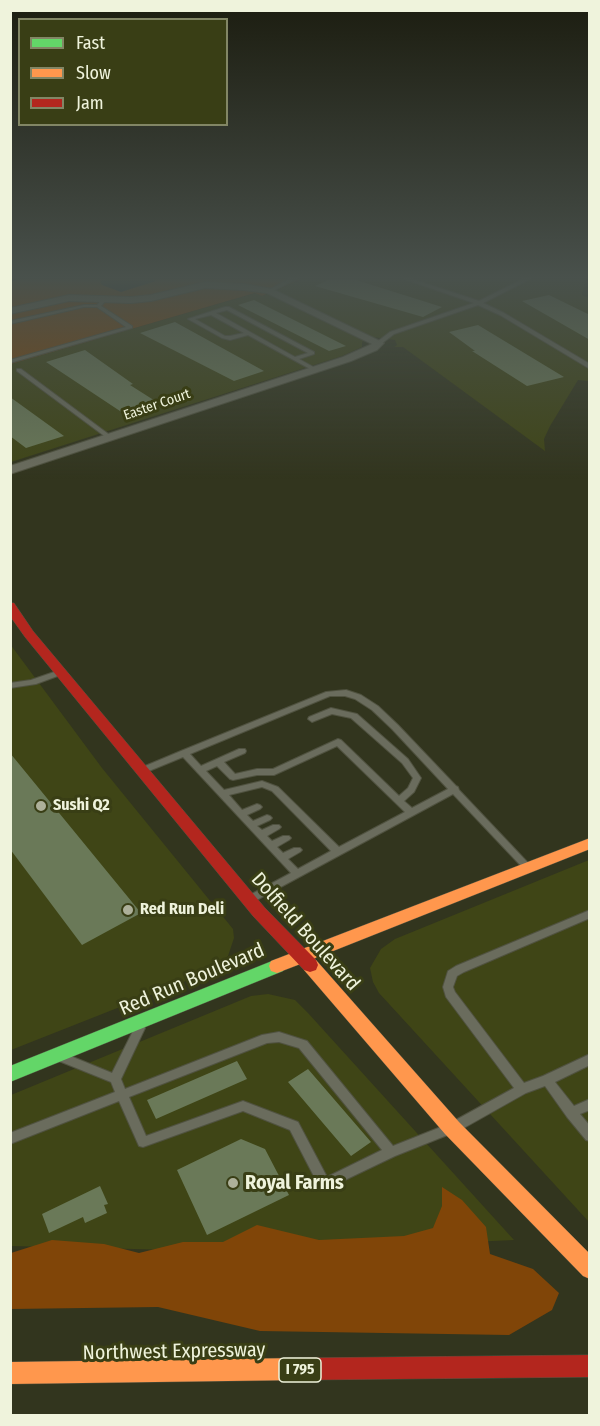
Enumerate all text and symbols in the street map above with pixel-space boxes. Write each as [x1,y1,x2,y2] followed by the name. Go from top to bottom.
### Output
[18,18,228,126] legend
[76,32,105,54] text: Fast
[76,62,111,84] text: Slow
[76,92,104,114] text: Jam
[121,386,193,424] street label: Easter Court
[53,796,110,816] place label: Sushi Q2
[34,799,48,813] marker: Sushi Q2
[246,868,364,996] street label: Dolfield Boulevard
[140,900,224,920] place label: Red Run Deli
[121,903,135,917] marker: Red Run Deli
[116,939,268,1021] street label: Red Run Boulevard
[245,1171,344,1195] place label: Royal Farms
[226,1176,240,1190] marker: Royal Farms
[83,1338,265,1366] street label: Northwest Expressway
[279,1358,321,1382] road number: I 795

